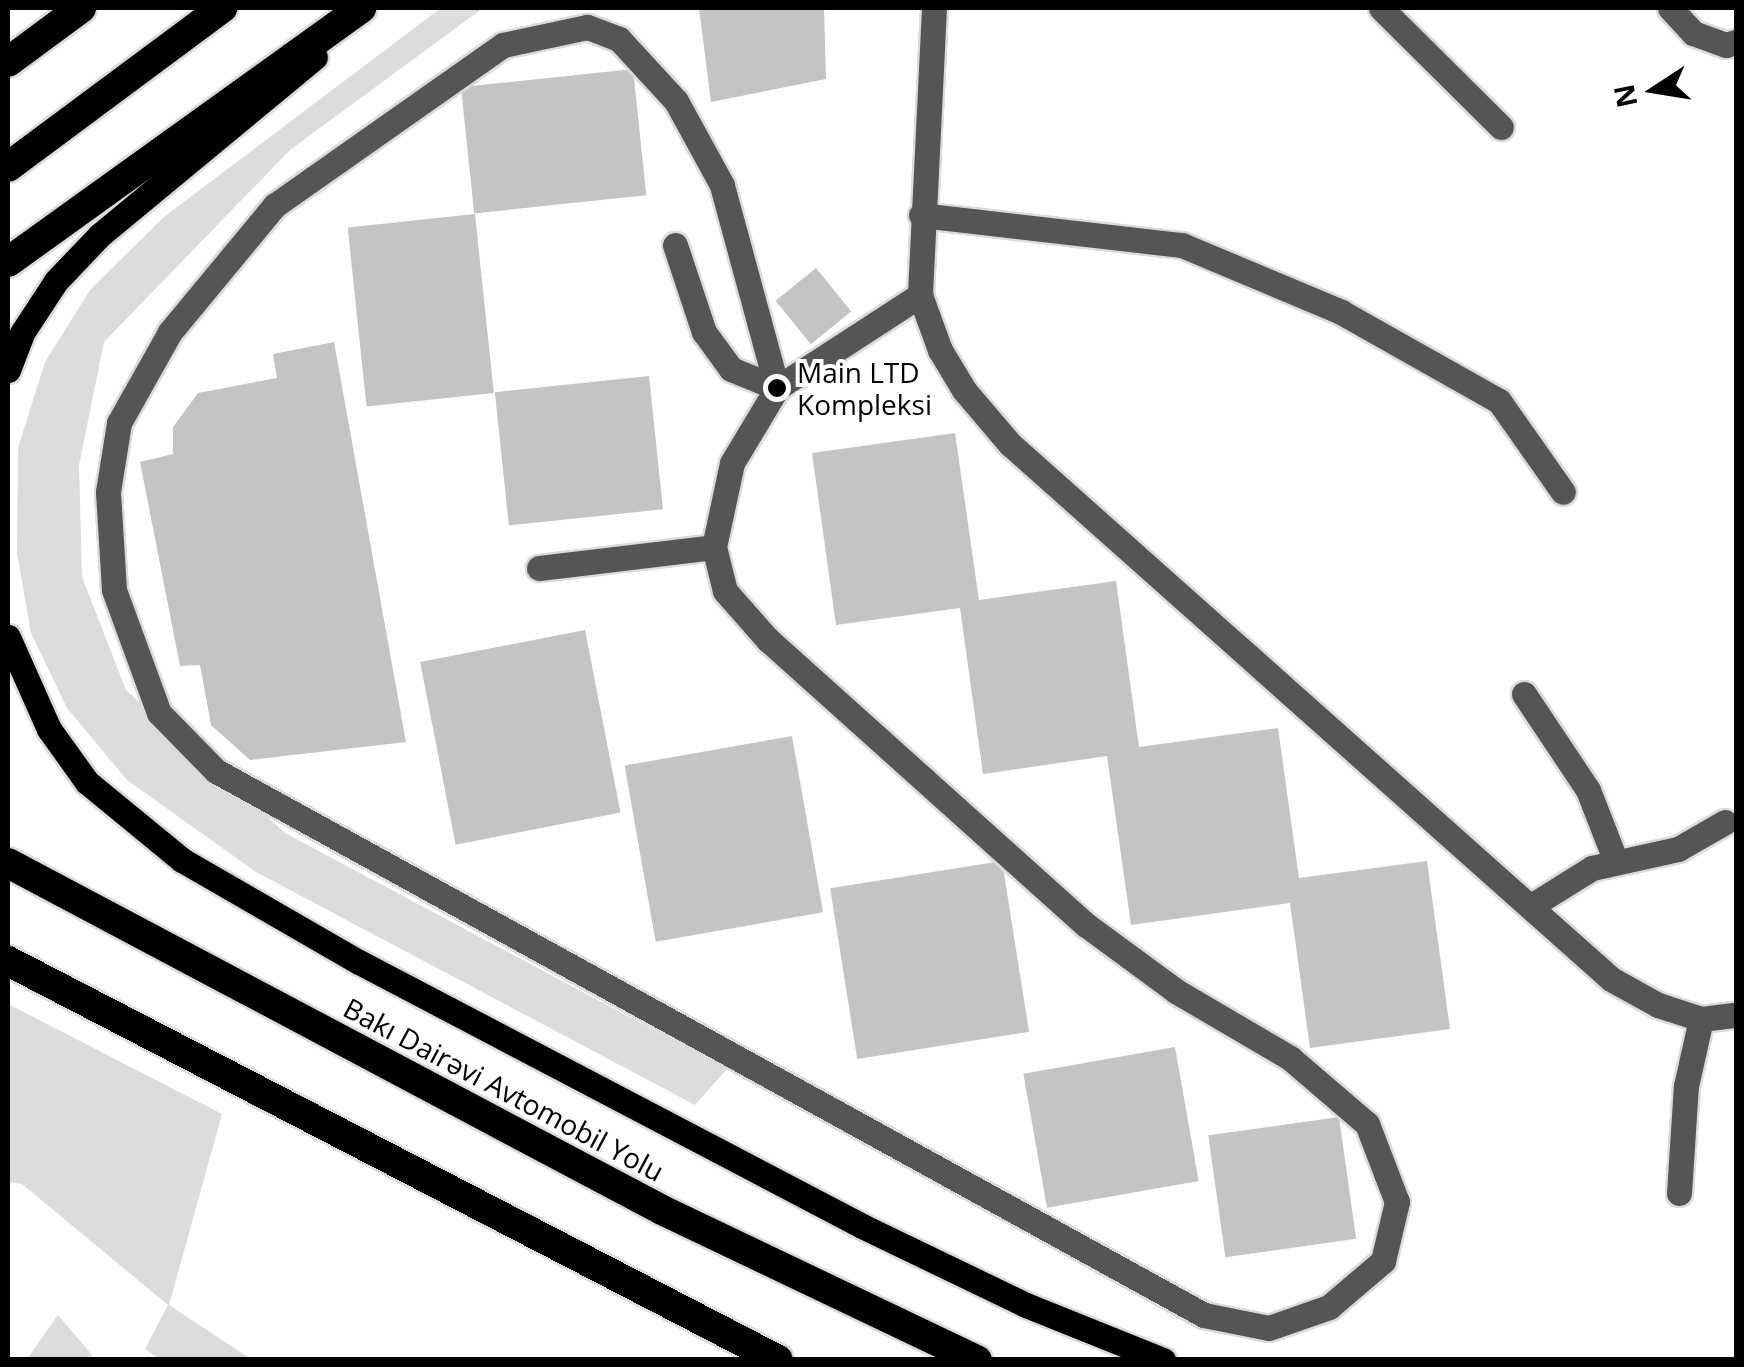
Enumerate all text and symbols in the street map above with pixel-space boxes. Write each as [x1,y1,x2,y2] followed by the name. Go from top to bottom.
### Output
[1604,40,1704,140] north arrow
[1604,81,1646,111] text: N
[797,355,932,421] place label: Main LTD Kompleksi
[766,377,788,399] marker: Main LTD Kompleksi
[338,990,670,1188] street label: Bakı Dairəvi Avtomobil Yolu

